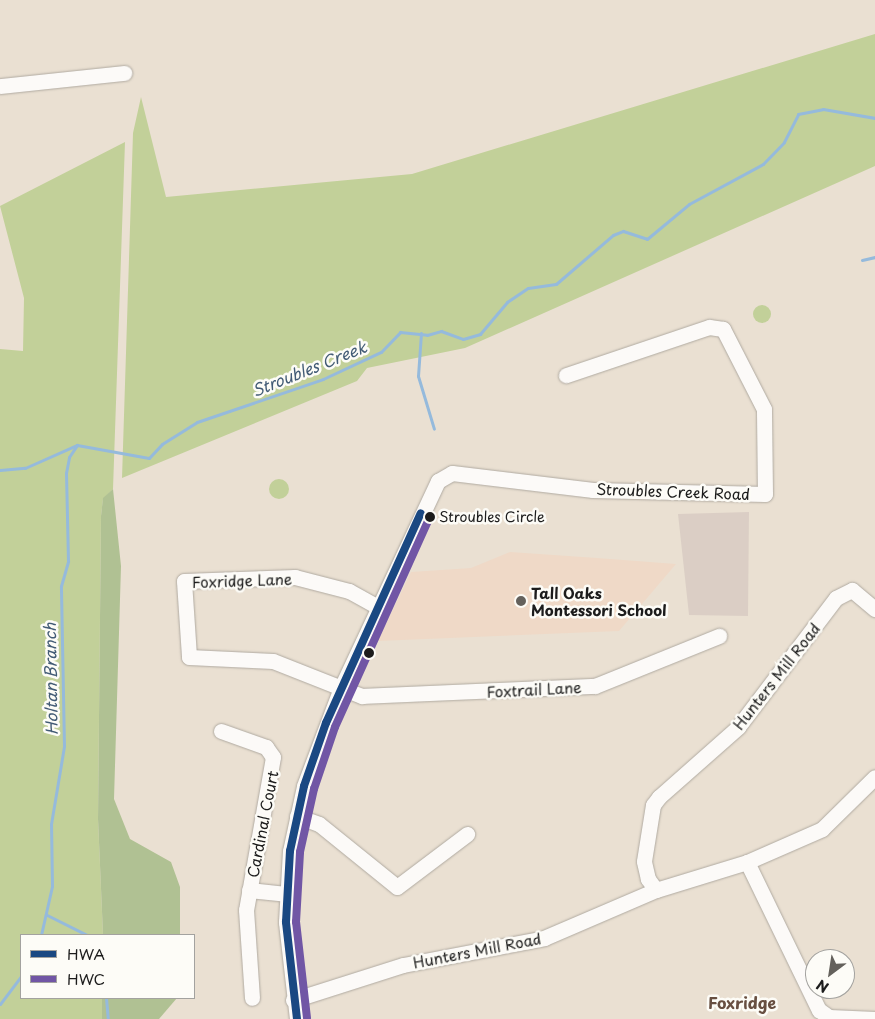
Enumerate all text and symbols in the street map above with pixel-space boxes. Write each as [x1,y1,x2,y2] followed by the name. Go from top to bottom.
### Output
[248,336,370,400] water label: Stroubles Creek
[594,479,752,503] street label: Stroubles Creek Road
[439,509,546,525] place label: Stroubles Circle
[425,512,435,522] marker: Stroubles Circle
[191,569,293,591] street label: Foxridge Lane
[531,583,668,618] place label: Tall Oaks Montessori School
[515,595,527,607] marker: Tall Oaks Montessori School
[729,619,823,733] street label: Hunters Mill Road
[39,623,61,735] water label: Holtan Branch
[364,648,374,658] unlabelled marker
[486,678,582,700] street label: Foxtrail Lane
[243,769,281,879] street label: Cardinal Court
[411,929,543,971] street label: Hunters Mill Road
[20,934,195,999] legend
[67,942,105,965] text: HWA
[805,949,855,999] north arrow
[67,967,105,990] text: HWC
[812,975,833,998] text: N
[708,992,776,1012] district label: Foxridge

